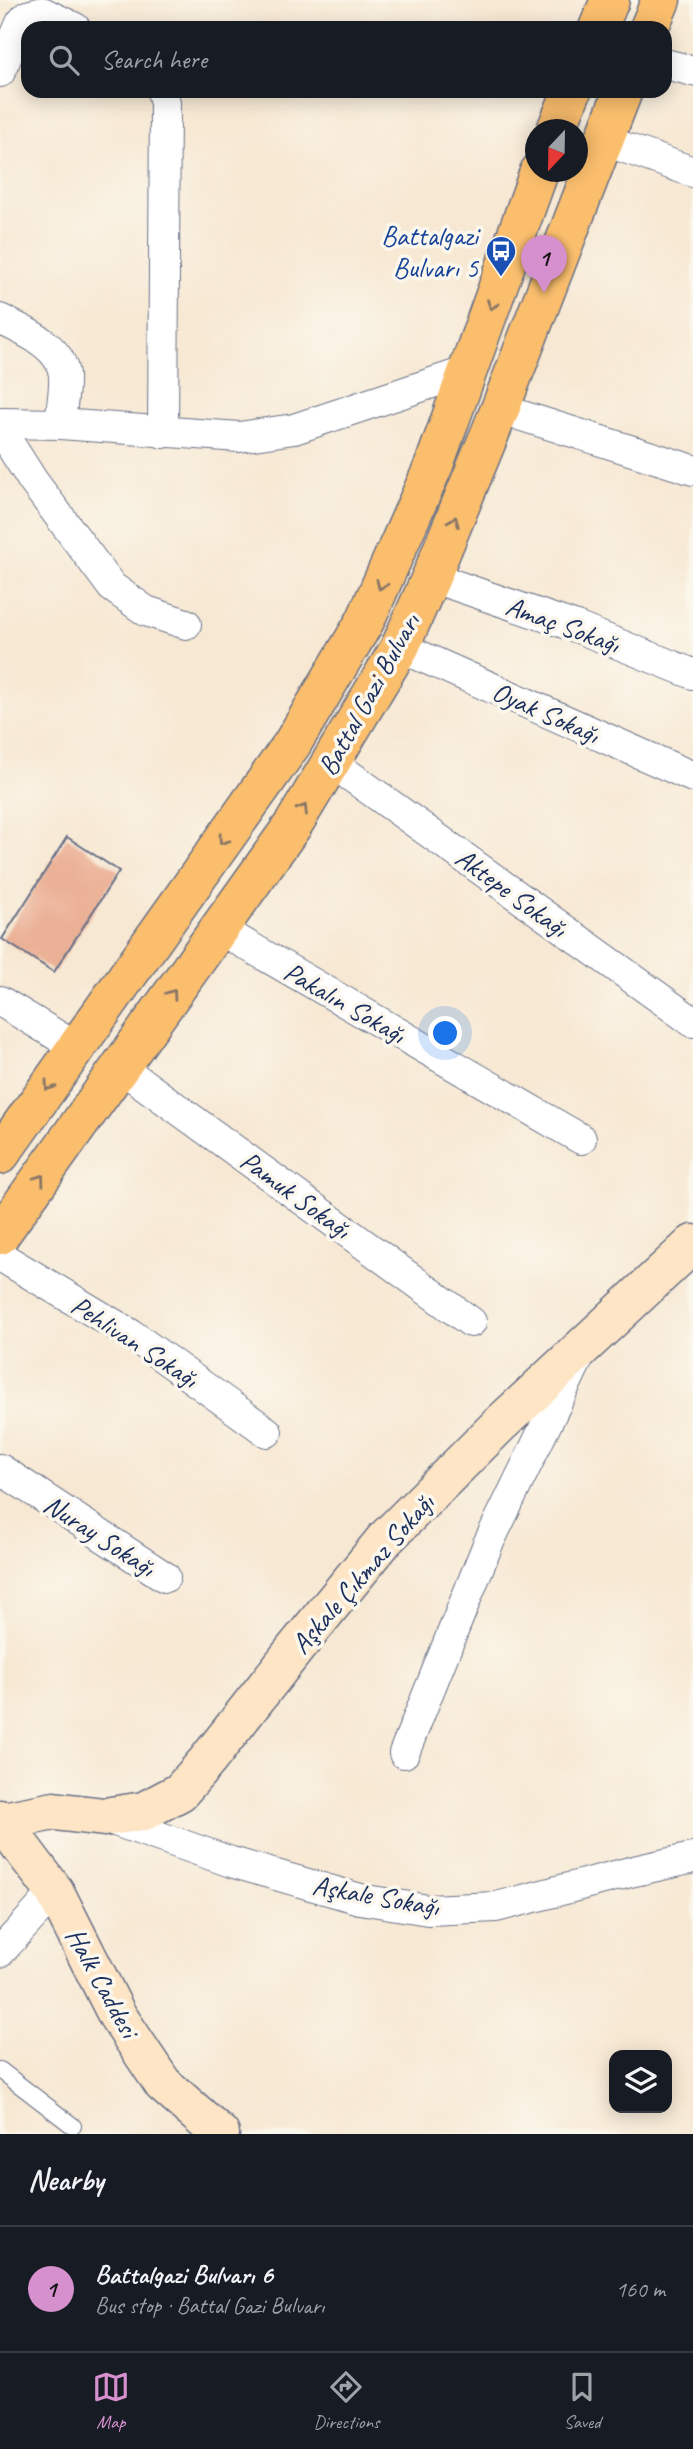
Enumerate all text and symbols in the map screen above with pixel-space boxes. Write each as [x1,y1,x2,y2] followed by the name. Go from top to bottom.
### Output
[21,21,672,98] search box
[45,41,83,79] icon: search
[101,43,207,76] text: Search here
[525,119,588,182] north arrow
[381,218,482,285] place label: Battalgazi Bulvarı 5
[484,234,518,278] bus stop icon: Battalgazi Bulvarı 5
[521,235,567,293] pin: 1
[486,298,500,310] one-way arrow
[446,516,460,528] one-way arrow
[375,578,389,590] one-way arrow
[501,588,626,662] street label: Amaç Sokağı
[310,606,428,781] street label: Battal Gazi Bulvarı
[487,673,606,752] street label: Oyak Sokağı
[295,803,308,816] one-way arrow
[219,832,231,845] one-way arrow
[449,840,576,946] street label: Aktepe Sokağı
[278,954,413,1052] street label: Pakalın Sokağı
[164,989,176,1002] one-way arrow
[428,1016,462,1050] your location
[45,1078,57,1091] one-way arrow
[234,1143,359,1247] street label: Pamuk Sokağı
[32,1174,44,1187] one-way arrow
[65,1287,206,1396] street label: Pehlivan Sokağı
[283,1485,443,1661] street label: Aşkale Çıkmaz Sokağı
[37,1486,164,1585] street label: Nuray Sokağı
[310,1867,444,1924] street label: Aşkale Sokağı
[58,1921,149,2047] street label: Halk Caddesi
[609,2050,672,2113] map controls
[609,2050,672,2113] button: layers
[28,2161,104,2199] text: Nearby
[95,2258,273,2291] text: Battalgazi Bulvarı 6
[46,2275,56,2304] text: 1
[616,2275,665,2304] text: 160 m
[95,2291,324,2320] text: Bus stop · Battal Gazi Bulvarı
[92,2368,130,2434] tab: Map
[313,2368,380,2434] tab: Directions
[563,2368,601,2434] tab: Saved

